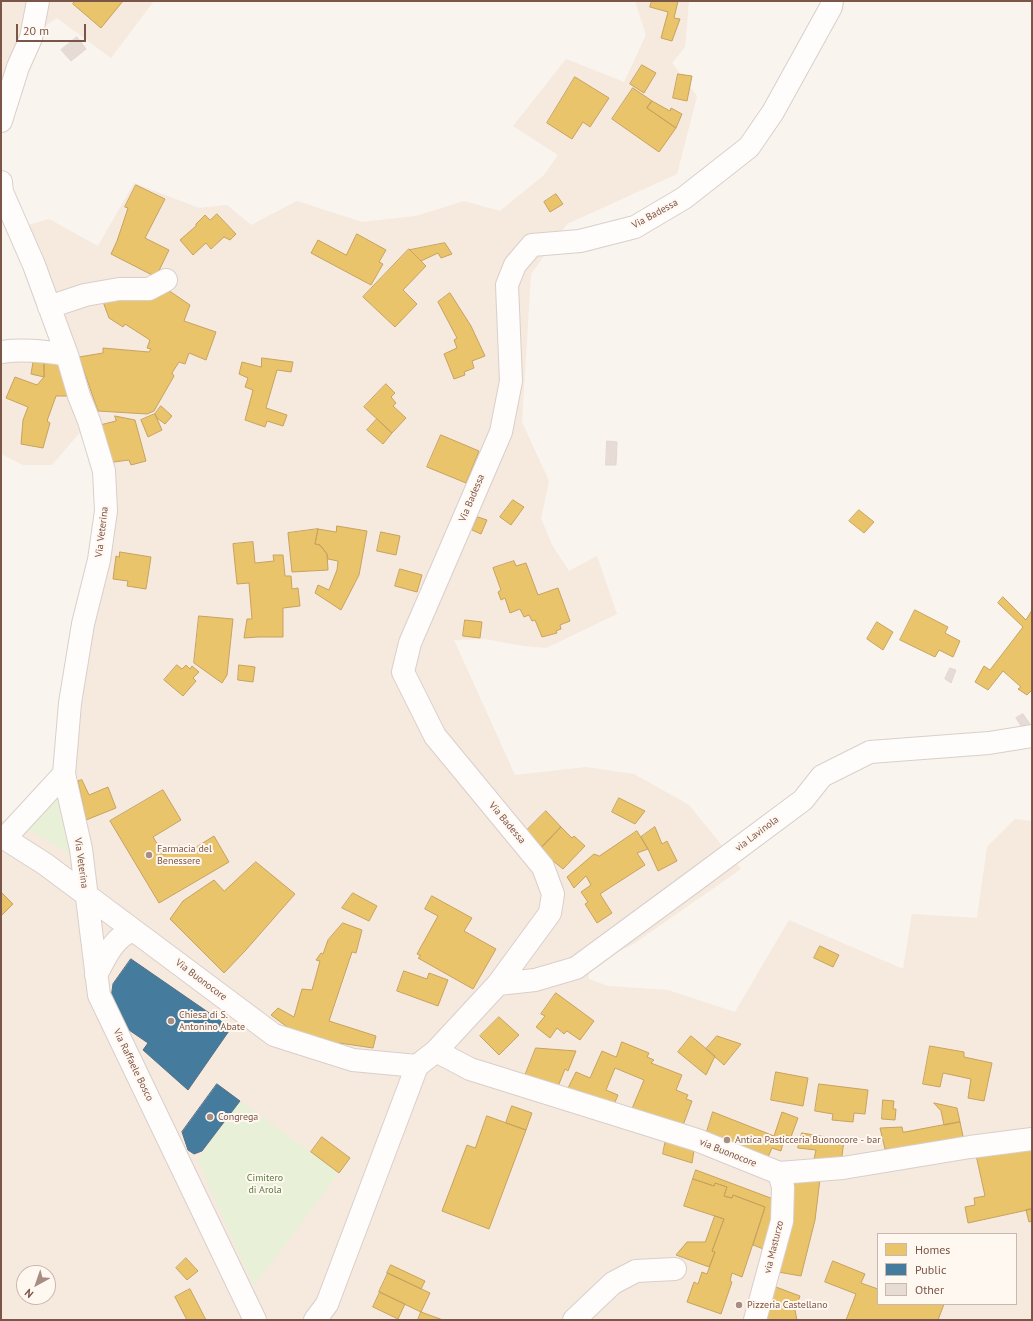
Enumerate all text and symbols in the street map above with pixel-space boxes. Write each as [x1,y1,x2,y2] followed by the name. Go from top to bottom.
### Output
[18,16,88,42] scale bar
[23,23,49,38] text: 20 m
[630,196,680,232] street label: Via Badessa
[457,472,487,524] street label: Via Badessa
[93,506,111,558] street label: Via Veterina
[486,800,528,846] street label: Via Badessa
[733,814,781,854] street label: via Lavinola
[72,837,90,889] street label: Via Veterina
[157,843,212,866] place label: Farmacia del Benessere
[144,850,154,860] marker: Farmacia del Benessere
[173,957,229,1003] street label: Via Buonocore
[179,1009,245,1032] place label: Chiesa di S. Antonino Abate
[166,1016,176,1026] marker: Chiesa di S. Antonino Abate
[110,1027,156,1103] street label: Via Raffaele Bosco
[218,1111,258,1123] place label: Congrega
[205,1112,215,1122] marker: Congrega
[735,1134,881,1146] place label: Antica Pasticceria Buonocore - bar
[722,1135,732,1145] marker: Antica Pasticceria Buonocore - bar
[698,1136,758,1170] street label: via Buonocore
[247,1172,283,1196] park label: Cimitero di Arola
[762,1219,786,1275] street label: via Masturzo
[877,1233,1017,1305] legend
[915,1242,950,1257] text: Homes
[915,1262,946,1277] text: Public
[16,1265,56,1305] north arrow
[915,1282,944,1297] text: Other
[22,1286,36,1301] text: N
[747,1299,828,1311] place label: Pizzeria Castellano
[734,1300,744,1310] marker: Pizzeria Castellano

